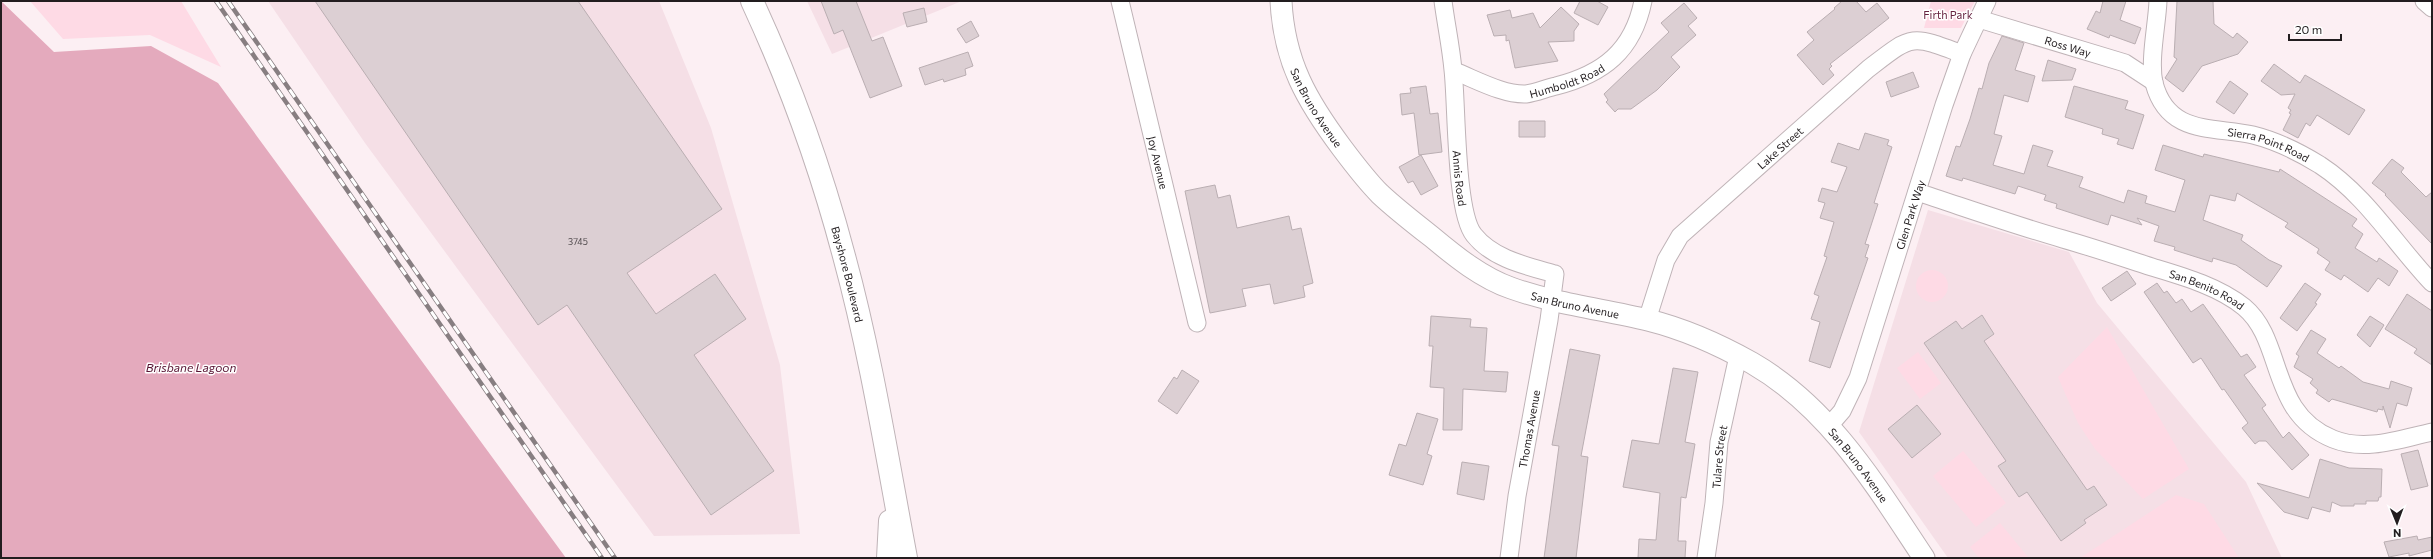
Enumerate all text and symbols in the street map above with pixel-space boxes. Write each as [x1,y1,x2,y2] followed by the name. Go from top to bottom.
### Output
[1923,8,1973,21] park label: Firth Park
[2289,16,2341,42] scale bar
[2295,22,2322,36] text: 20 m
[2043,33,2093,59] street label: Ross Way
[1528,61,1606,100] street label: Humboldt Road
[1289,66,1346,150] street label: San Bruno Avenue
[1754,123,1806,171] street label: Lake Street
[2227,125,2312,164] street label: Sierra Point Road
[1145,135,1171,190] street label: Joy Avenue
[1451,150,1470,207] street label: Annis Road
[1892,178,1927,251] street label: Glen Park Way
[830,225,867,323] street label: Bayshore Boulevard
[568,236,588,247] house number: 3745
[2168,266,2247,312] street label: San Benito Road
[1530,288,1621,320] street label: San Bruno Avenue
[146,360,236,374] water label: Brisbane Lagoon
[1516,389,1542,469] street label: Thomas Avenue
[1709,423,1729,489] street label: Tulare Street
[1826,425,1891,504] street label: San Bruno Avenue
[2377,503,2417,543] north arrow
[2393,527,2401,540] text: N

